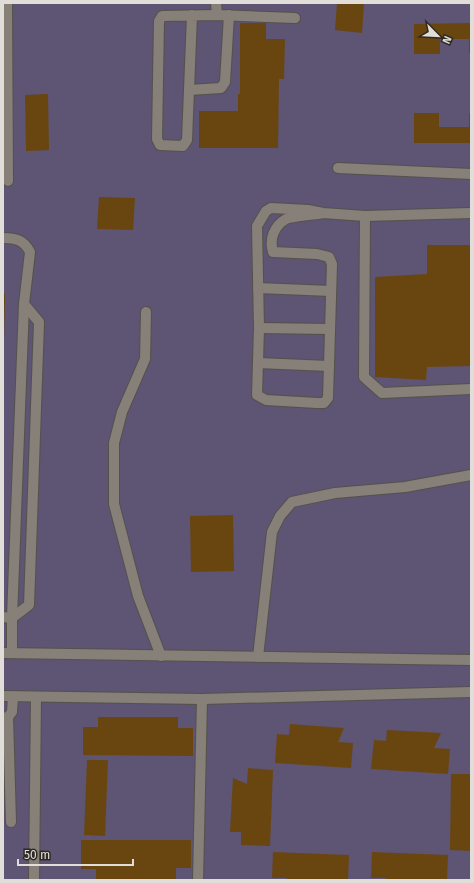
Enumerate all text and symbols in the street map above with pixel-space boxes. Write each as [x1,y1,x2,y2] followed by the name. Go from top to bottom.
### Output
[418,16,458,56] north arrow
[439,34,454,46] text: N
[18,841,133,867] scale bar
[24,848,50,862] text: 50 m

